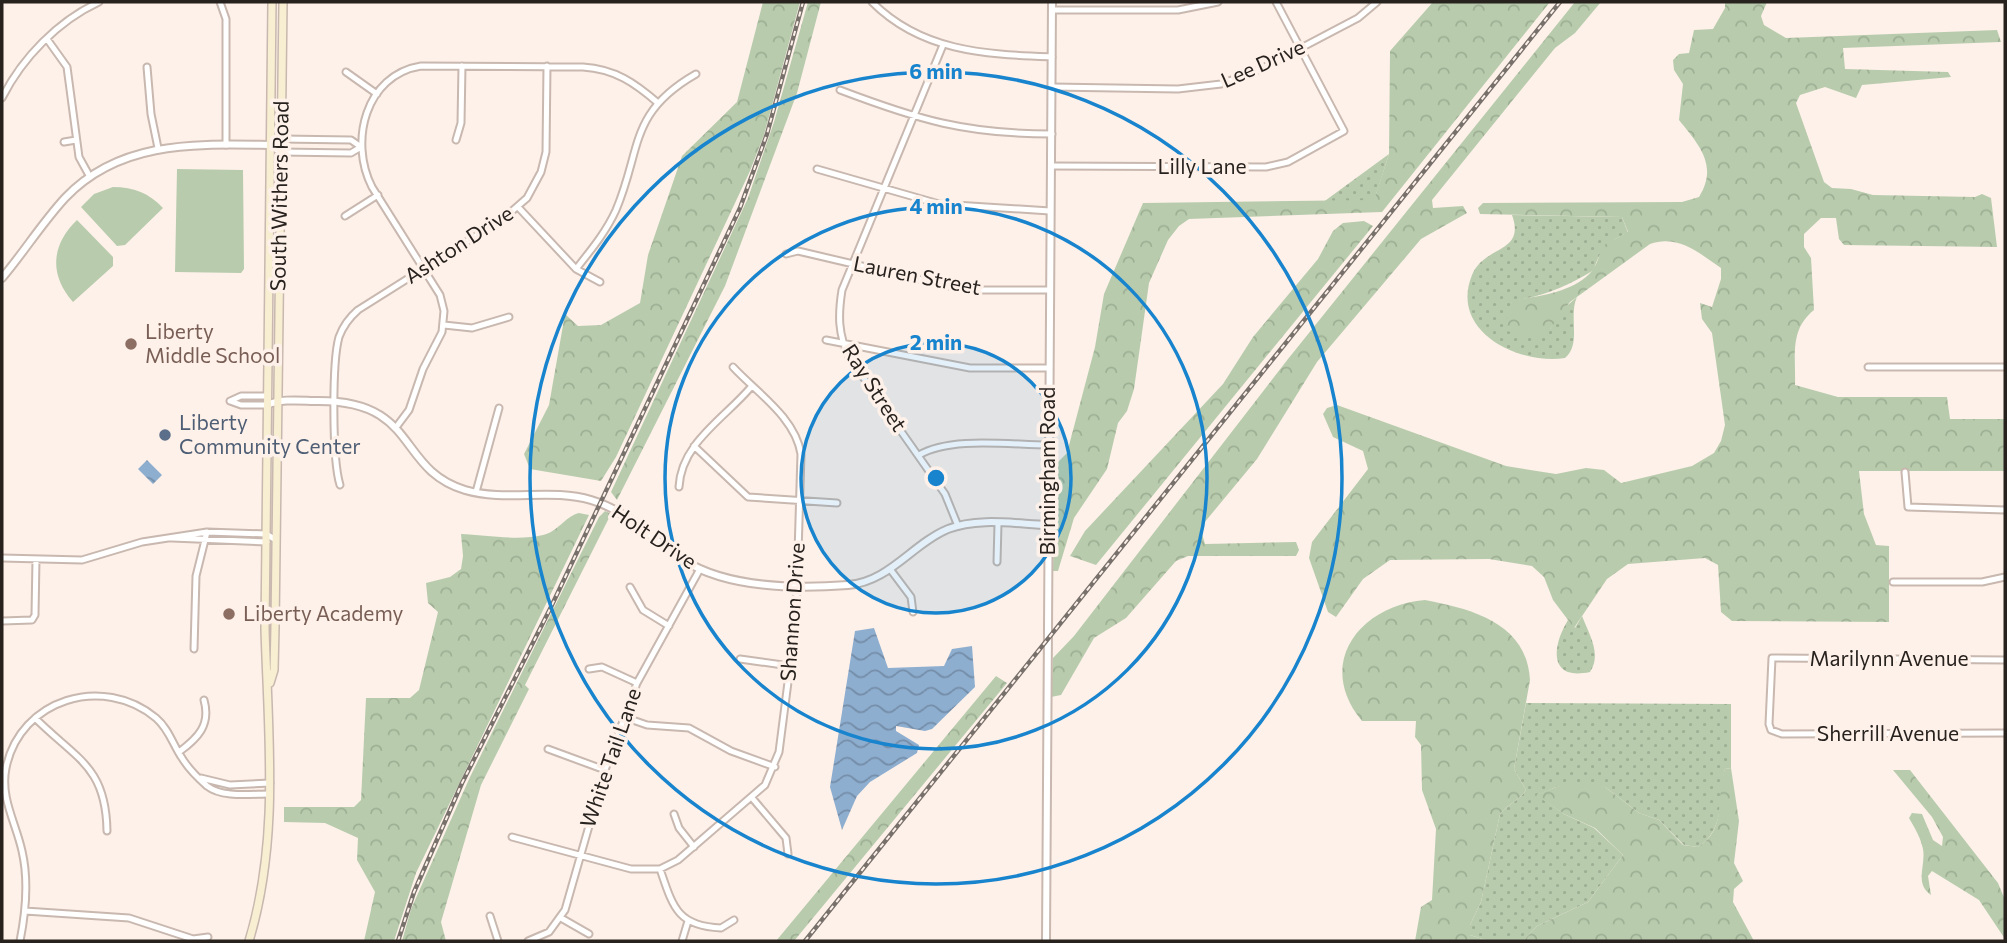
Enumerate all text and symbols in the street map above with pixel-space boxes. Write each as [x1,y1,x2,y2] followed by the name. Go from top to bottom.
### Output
[1217,33,1308,92] street label: Lee Drive
[909,58,963,83] text: 6 min
[264,101,293,291] street label: South Withers Road
[1157,153,1247,178] street label: Lilly Lane
[909,193,963,218] text: 4 min
[399,200,517,288] street label: Ashton Drive
[851,250,983,299] street label: Lauren Street
[145,318,280,367] place label: Liberty Middle School
[910,329,962,354] text: 2 min
[123,336,139,352] marker: Liberty Middle School
[838,339,913,436] street label: Ray Street
[1034,387,1059,555] street label: Birmingham Road
[179,409,361,458] place label: Liberty Community Center
[157,427,173,443] marker: Liberty Community Center
[924,466,948,490] centre of rings
[608,498,702,573] street label: Holt Drive
[774,542,809,682] street label: Shannon Drive
[243,600,403,625] place label: Liberty Academy
[221,606,237,622] marker: Liberty Academy
[1810,645,1968,670] street label: Marilynn Avenue
[574,684,645,831] street label: White Tail Lane
[1817,720,1959,745] street label: Sherrill Avenue

